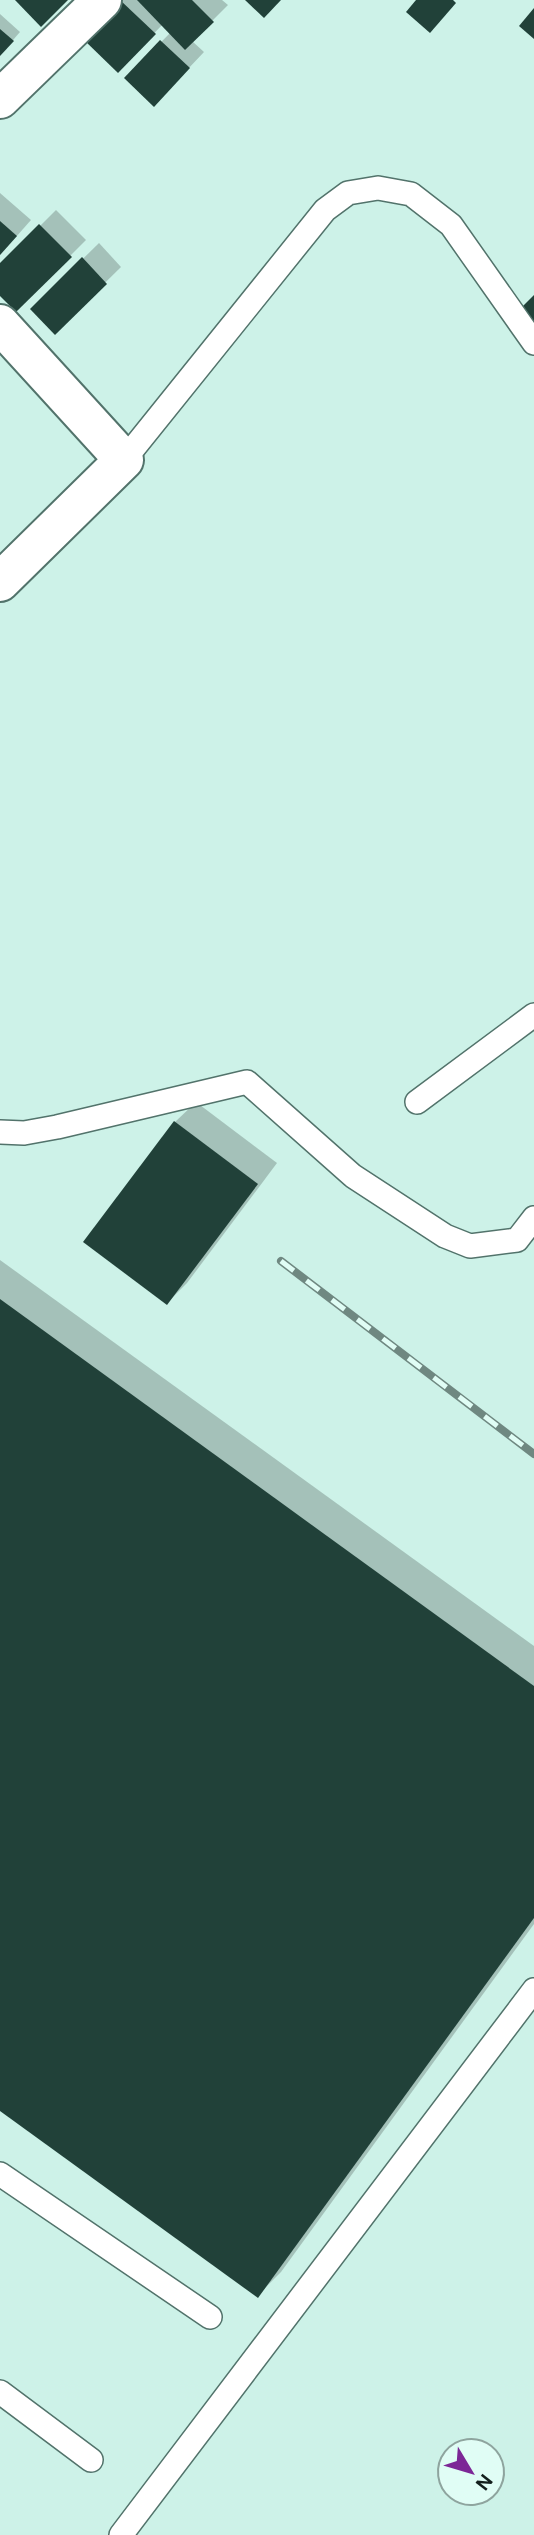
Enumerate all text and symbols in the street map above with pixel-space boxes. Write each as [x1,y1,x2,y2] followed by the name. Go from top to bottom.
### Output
[436,2437,506,2507] north arrow
[470,2469,498,2495] text: N

